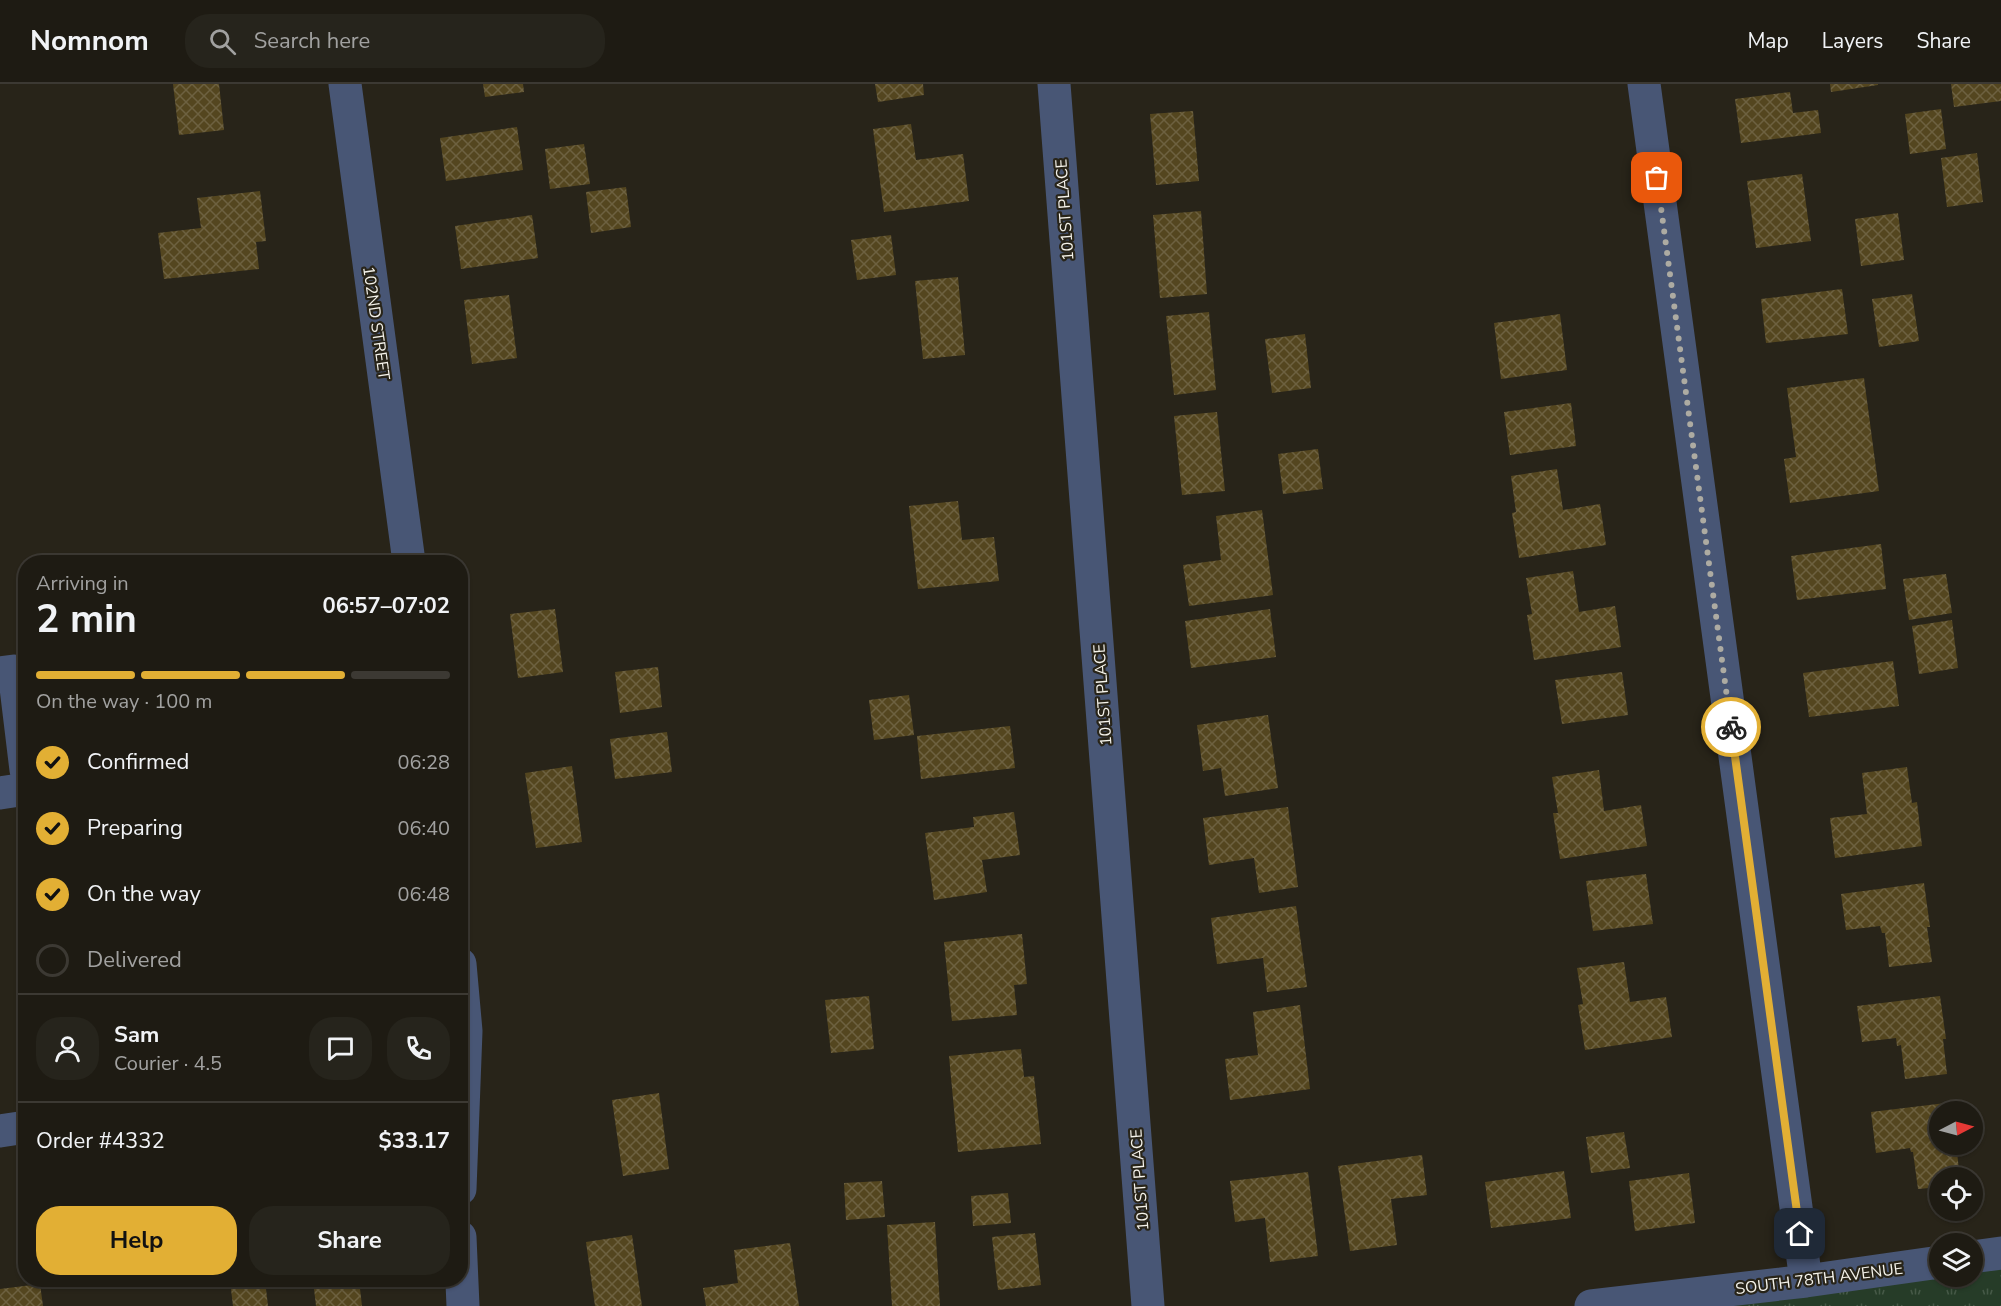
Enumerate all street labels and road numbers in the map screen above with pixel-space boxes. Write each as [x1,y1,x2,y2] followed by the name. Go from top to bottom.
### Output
[1050,158,1080,262] street label: 101ST PLACE
[357,265,395,382] street label: 102ND STREET
[1088,643,1118,747] street label: 101ST PLACE
[1125,1128,1155,1232] street label: 101ST PLACE
[1734,1258,1904,1300] street label: SOUTH 78TH AVENUE

